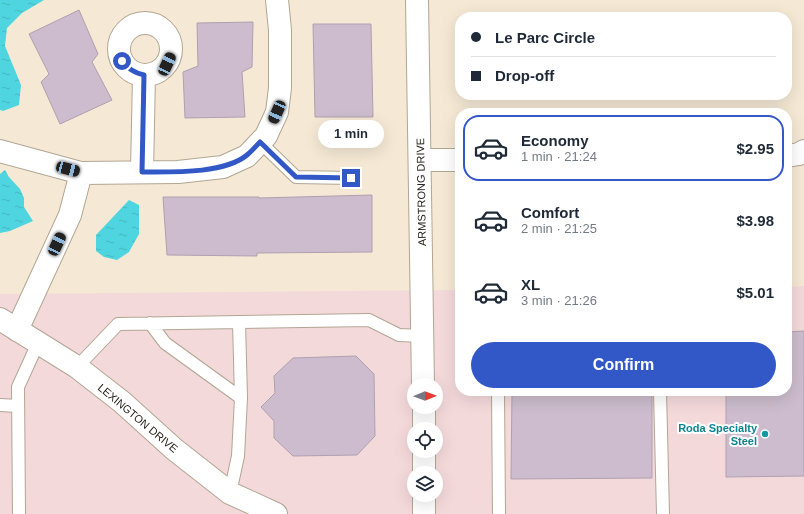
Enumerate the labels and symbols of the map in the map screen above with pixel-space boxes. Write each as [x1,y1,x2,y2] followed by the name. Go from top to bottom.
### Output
[156,51,178,77] car
[113,52,131,70] route start
[267,99,287,125] car
[318,120,384,148] callout: 1 min
[414,138,428,246] street label: ARMSTRONG DRIVE
[55,160,81,178] car
[342,169,360,187] route end
[46,231,68,257] car
[407,378,443,414] north arrow
[96,381,180,455] street label: LEXINGTON DRIVE
[678,422,758,447] place label: Roda Specialty Steel
[760,429,770,439] marker: Roda Specialty Steel

